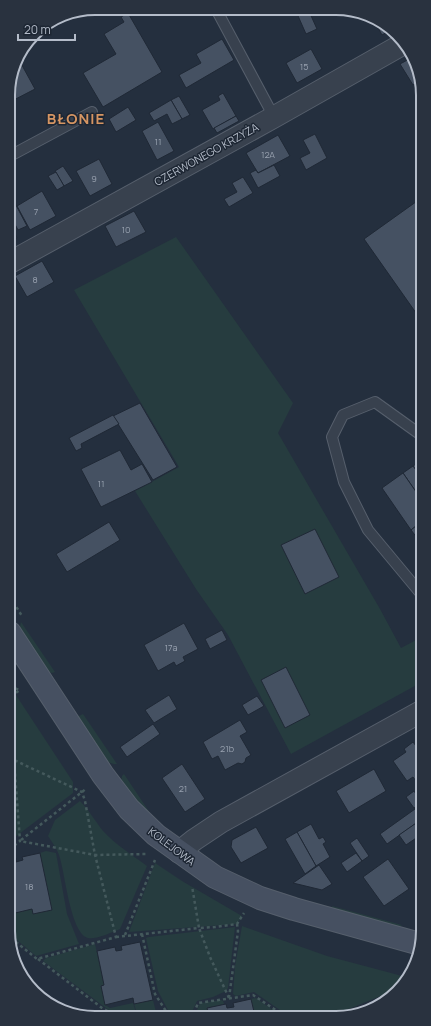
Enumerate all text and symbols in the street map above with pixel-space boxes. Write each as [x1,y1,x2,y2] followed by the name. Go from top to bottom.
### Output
[18,16,75,42] scale bar
[24,21,51,38] text: 20 m
[300,60,308,73] house number: 15
[47,108,105,129] district label: BŁONIE
[151,119,261,189] street label: CZERWONEGO KRZYŻA
[154,135,162,148] house number: 11
[261,148,275,161] house number: 12A
[91,172,97,185] house number: 9
[34,205,39,218] house number: 7
[122,223,131,236] house number: 10
[32,273,38,286] house number: 8
[97,477,105,490] house number: 11
[164,641,178,654] house number: 17a
[220,742,234,755] house number: 21b
[179,782,187,795] house number: 21
[145,823,199,869] street label: KOLEJOWA
[25,880,33,893] house number: 18

